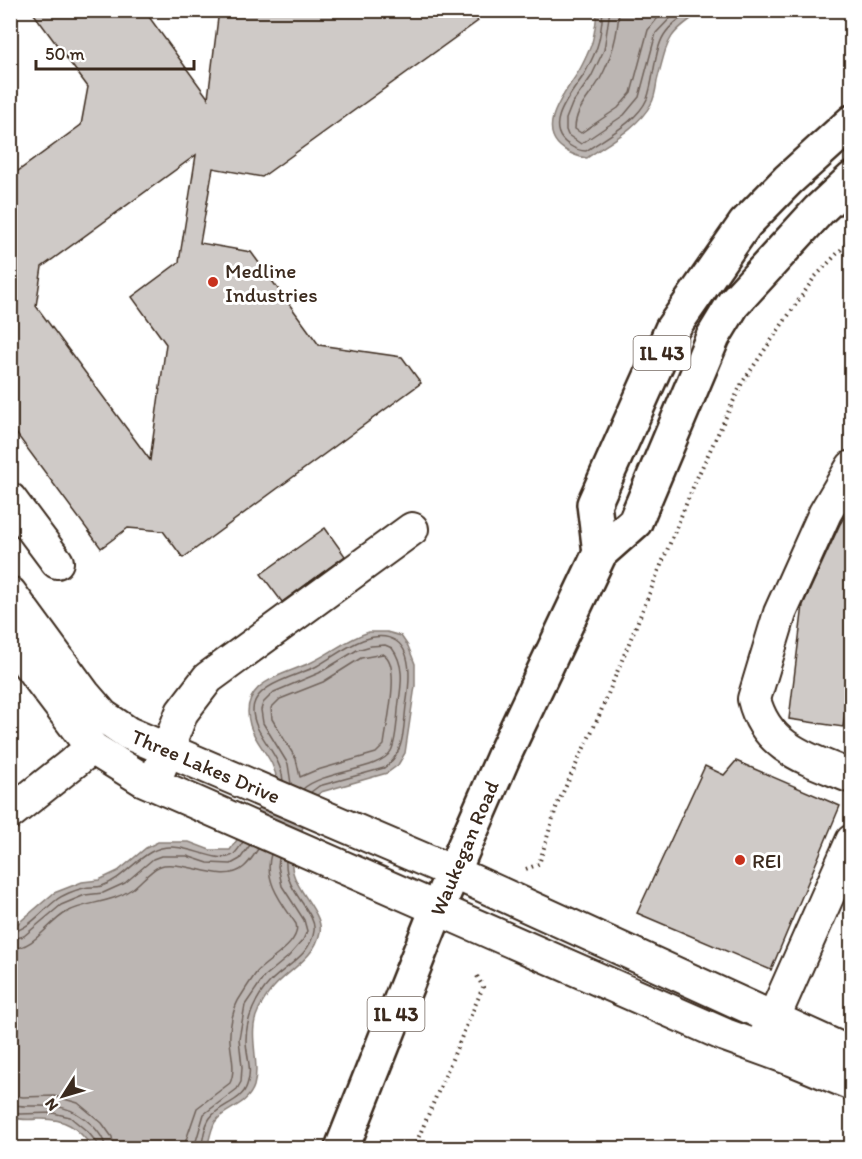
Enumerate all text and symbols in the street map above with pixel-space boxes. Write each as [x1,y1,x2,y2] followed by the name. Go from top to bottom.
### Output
[36,33,194,71] scale bar
[45,43,85,65] text: 50 m
[225,258,318,307] place label: Medline Industries
[206,275,220,289] marker: Medline Industries
[634,336,690,370] road number: IL 43
[128,723,284,809] street label: Three Lakes Drive
[424,776,504,919] street label: Waukegan Road
[752,848,782,873] place label: REI
[733,853,747,867] marker: REI
[368,997,424,1031] road number: IL 43
[33,1066,93,1126] north arrow
[41,1095,62,1115] text: N

